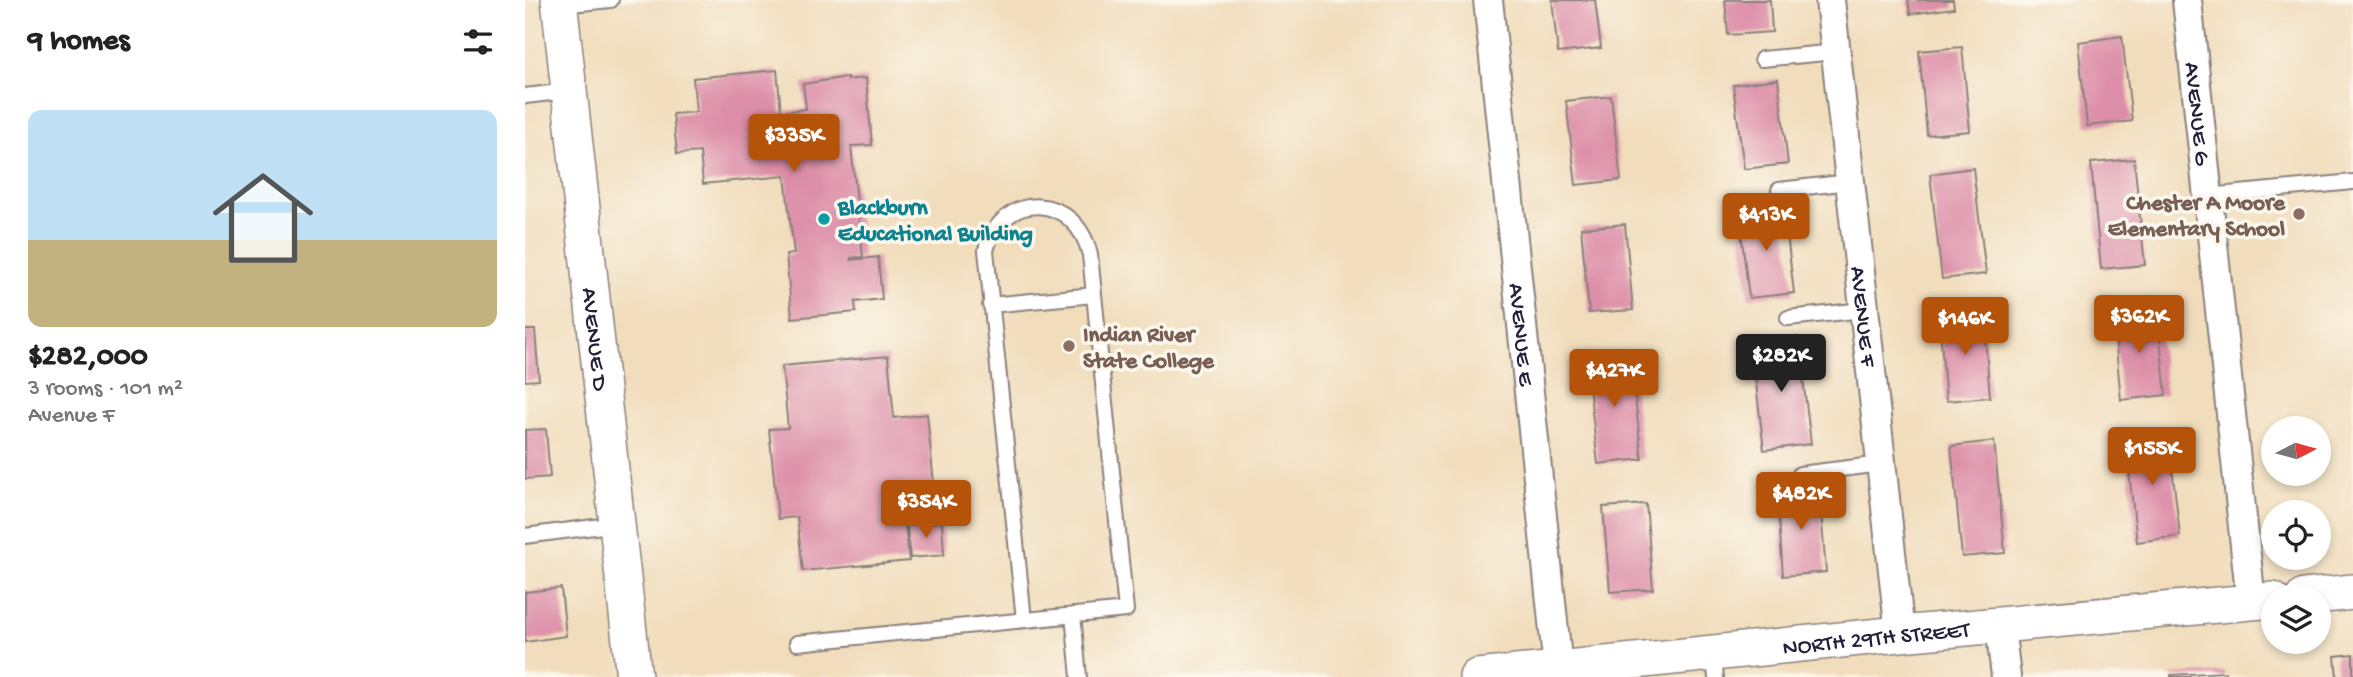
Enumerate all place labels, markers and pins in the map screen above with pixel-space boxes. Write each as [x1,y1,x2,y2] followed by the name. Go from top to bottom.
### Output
[745,114,843,174] pin: $335K
[2108,191,2286,244] place label: Chester A Moore Elementary School
[1717,194,1815,253] pin: $413K
[837,196,1033,249] place label: Blackburn Educational Building
[2291,206,2307,222] marker: Chester A Moore Elementary School
[816,211,832,227] marker: Blackburn Educational Building
[2090,296,2188,355] pin: $362K
[1916,298,2014,357] pin: $146K
[1083,323,1215,376] place label: Indian River State College
[1732,334,1830,394] pin: $282K
[1061,338,1077,354] marker: Indian River State College
[1565,350,1663,409] pin: $427K
[2103,428,2201,487] pin: $155K
[1752,472,1850,532] pin: $482K
[877,480,975,540] pin: $354K

